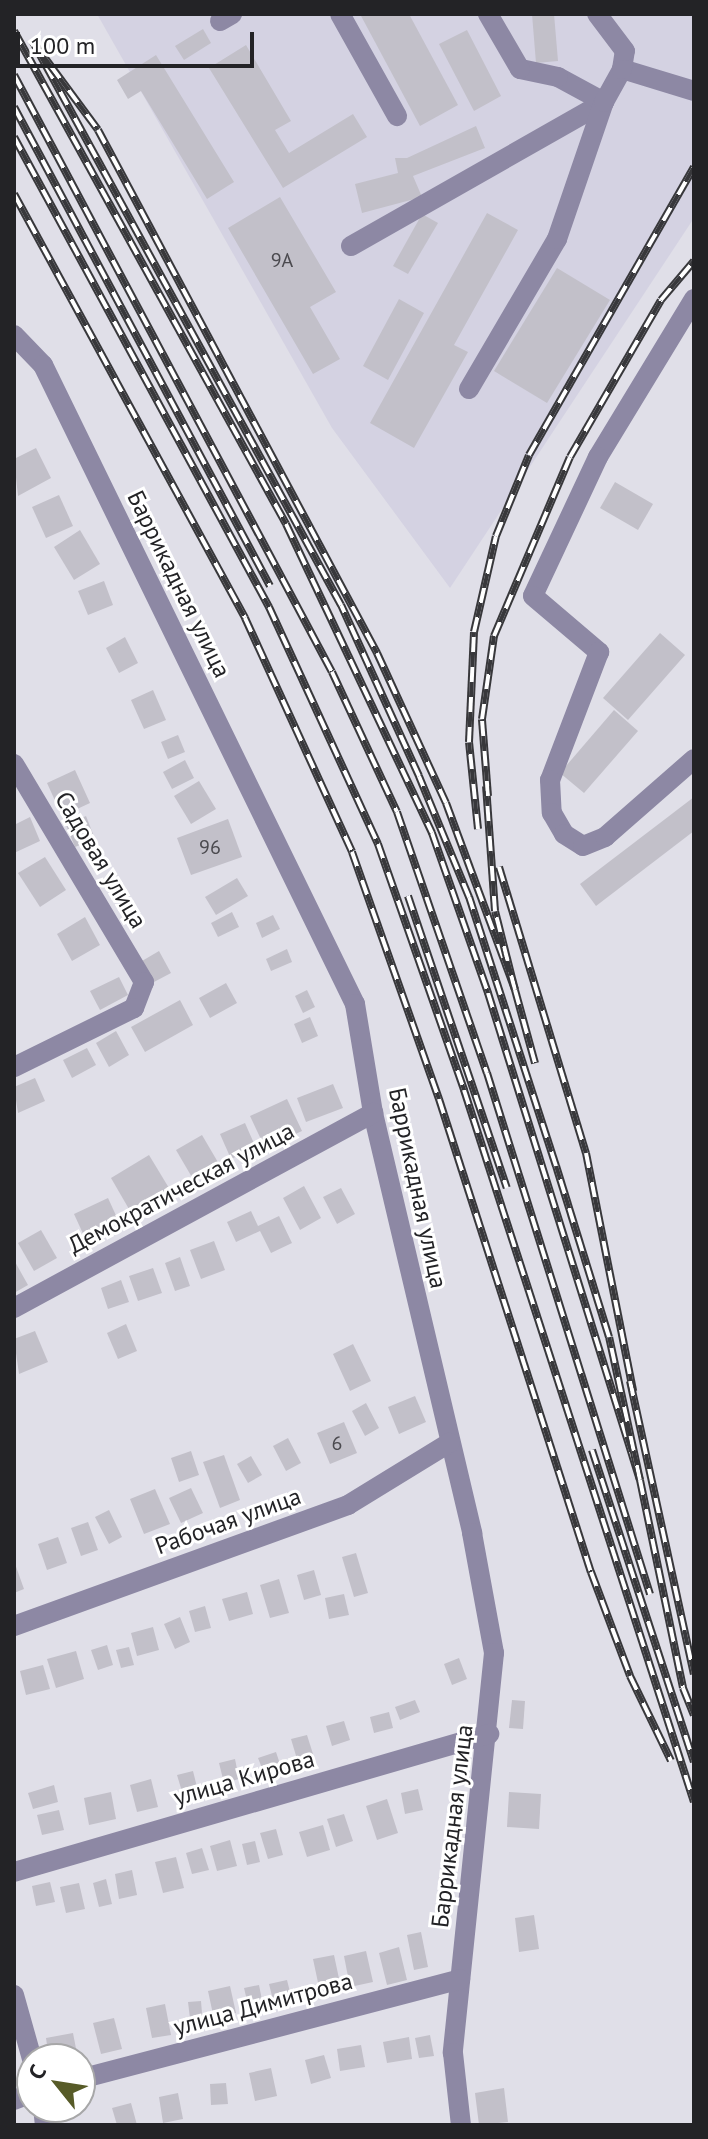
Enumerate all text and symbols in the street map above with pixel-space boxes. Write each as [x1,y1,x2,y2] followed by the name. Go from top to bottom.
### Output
[20,16,258,66] scale bar
[30,30,95,61] text: 100 m
[271,248,293,272] house number: 9А
[121,486,237,682] street label: Баррикадная улица
[49,786,153,934] street label: Садовая улица
[199,835,221,859] house number: 96
[383,1085,453,1291] street label: Баррикадная улица
[63,1116,299,1260] street label: Демократическая улица
[332,1431,342,1455] house number: 6
[151,1481,305,1561] street label: Рабочая улица
[425,1723,479,1929] street label: Баррикадная улица
[170,1744,318,1812] street label: улица Кирова
[170,1966,356,2042] street label: улица Димитрова
[16,2043,96,2123] north arrow
[22,2060,52,2084] text: С

